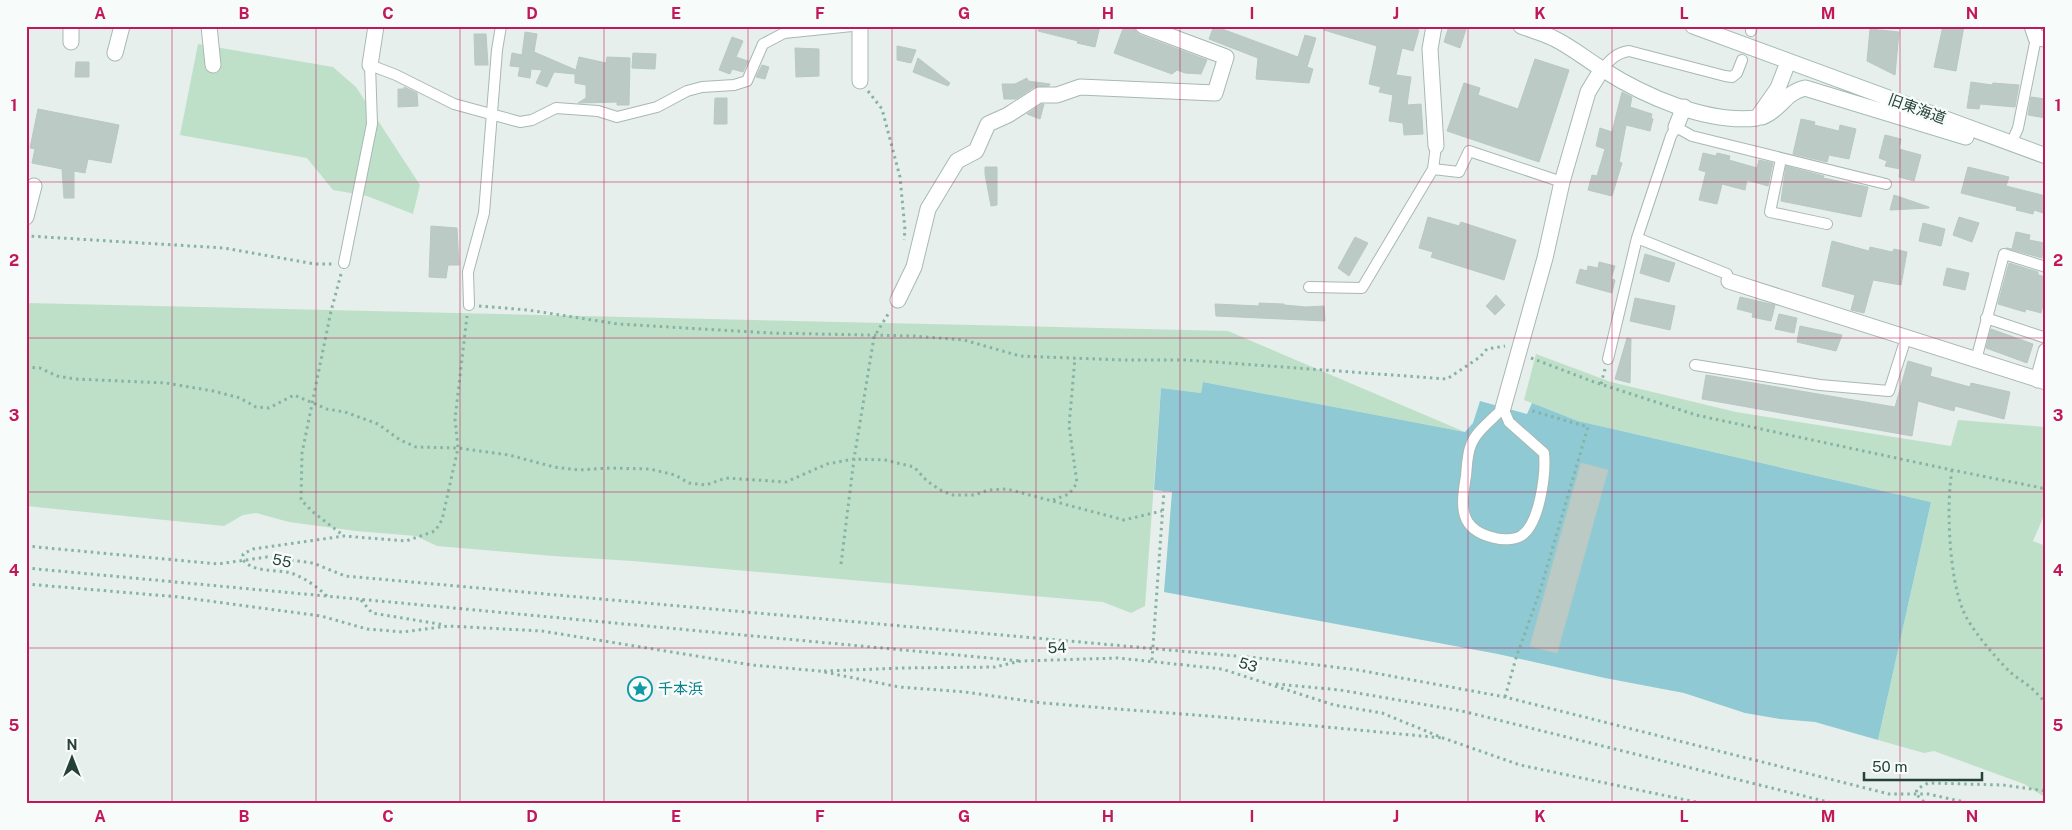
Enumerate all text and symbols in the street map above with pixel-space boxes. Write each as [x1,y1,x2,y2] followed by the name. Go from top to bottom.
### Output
[94,4,106,23] text: A
[239,4,250,23] text: B
[382,4,394,23] text: C
[526,4,538,23] text: D
[671,4,681,23] text: E
[815,4,825,23] text: F
[958,4,970,23] text: G
[1102,4,1114,23] text: H
[1250,4,1254,23] text: I
[1393,4,1399,23] text: J
[1534,4,1546,23] text: K
[1679,4,1689,23] text: L
[1821,4,1835,23] text: M
[1966,4,1978,23] text: N
[1886,90,1948,127] street label: 旧東海道
[11,96,17,115] text: 1
[2055,96,2061,115] text: 1
[9,251,19,270] text: 2
[2053,251,2063,270] text: 2
[9,406,19,425] text: 3
[2053,406,2063,425] text: 3
[271,550,293,571] street label: 55
[9,561,20,580] text: 4
[2053,561,2064,580] text: 4
[1047,639,1067,656] street label: 54
[1237,654,1260,675] street label: 53
[627,676,653,702] place icon: 千本浜
[658,680,703,697] place label: 千本浜
[9,716,20,735] text: 5
[2053,716,2064,735] text: 5
[48,732,98,782] north arrow
[67,737,77,753] text: N
[1864,750,1982,782] scale bar
[1872,758,1907,775] text: 50 m
[94,807,106,826] text: A
[239,807,250,826] text: B
[382,807,394,826] text: C
[526,807,538,826] text: D
[671,807,681,826] text: E
[815,807,825,826] text: F
[958,807,970,826] text: G
[1102,807,1114,826] text: H
[1250,807,1254,826] text: I
[1393,807,1399,826] text: J
[1534,807,1546,826] text: K
[1679,807,1689,826] text: L
[1821,807,1835,826] text: M
[1966,807,1978,826] text: N

